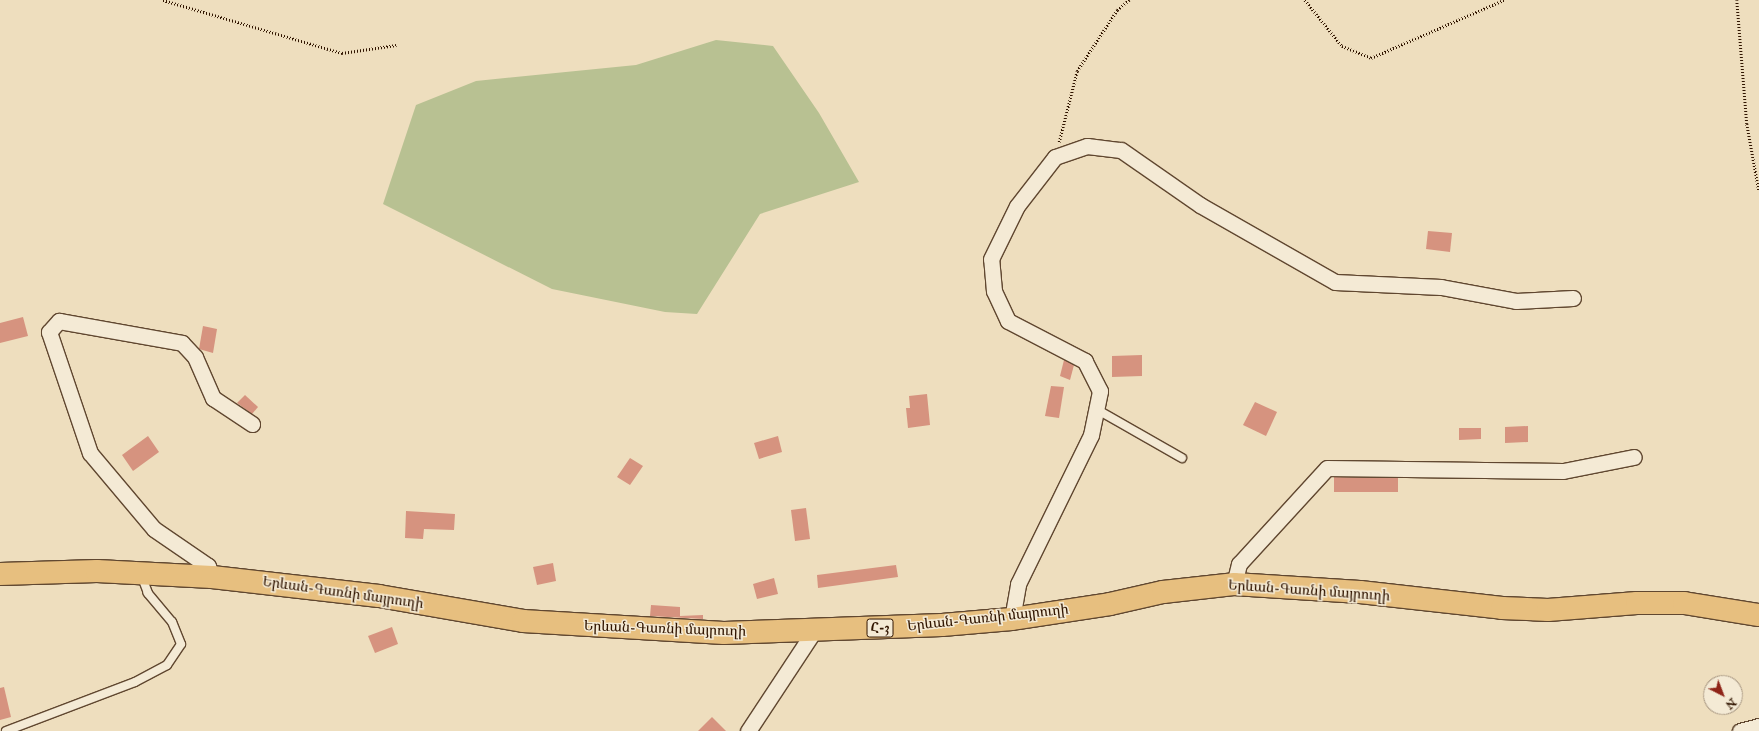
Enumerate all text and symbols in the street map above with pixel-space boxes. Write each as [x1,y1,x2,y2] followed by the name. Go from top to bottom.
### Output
[262,573,424,613] street label: Երևան-Գառնի մայրուղի
[1228,577,1390,605] street label: Երևան-Գառնի մայրուղի
[907,601,1069,635] street label: Երևան-Գառնի մայրուղի
[866,617,894,639] road number: Հ-3
[584,618,746,640] street label: Երևան-Գառնի մայրուղի
[1703,675,1743,715] north arrow
[1723,695,1739,712] text: N

